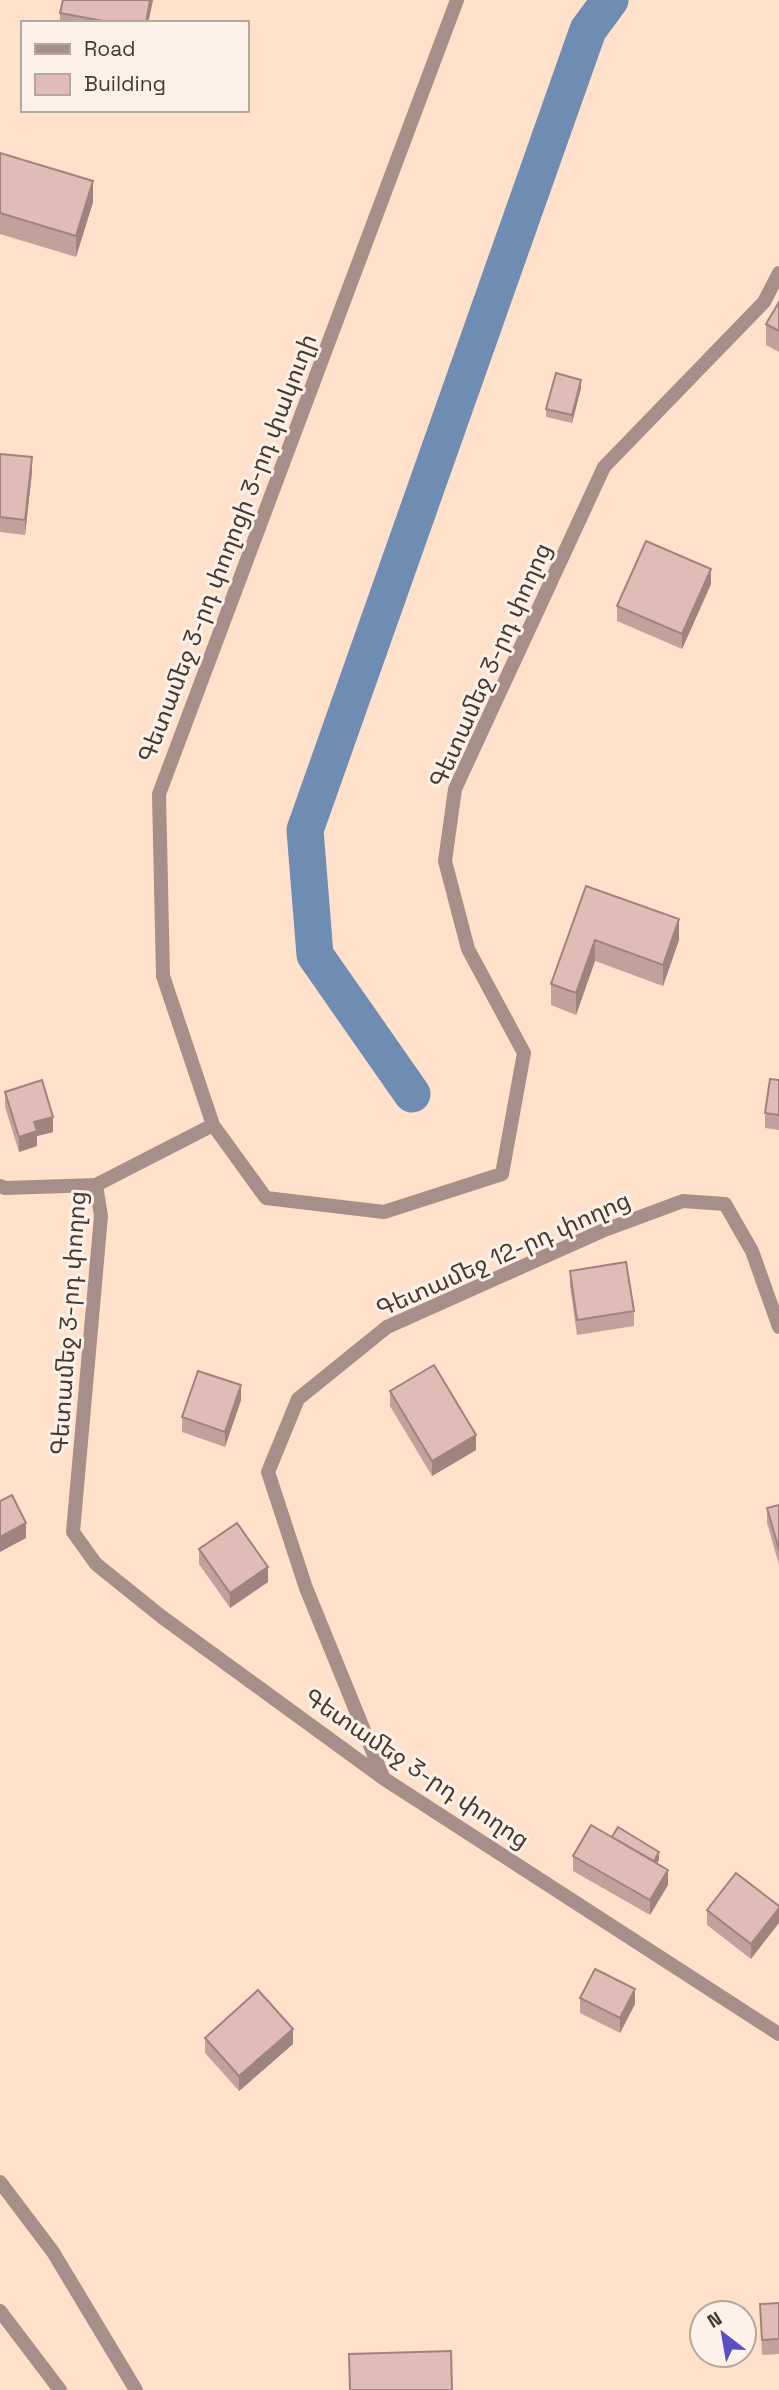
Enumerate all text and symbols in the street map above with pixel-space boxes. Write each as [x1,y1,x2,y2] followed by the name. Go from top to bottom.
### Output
[21,21,248,112] legend
[84,35,136,62] text: Road
[84,70,166,97] text: Building
[131,329,323,767] street label: Գետամեջ 3-րդ փողոցի 3-րդ փակուղի
[422,538,558,792] street label: Գետամեջ 3-րդ փողոց
[371,1184,635,1324] street label: Գետամեջ 12-րդ փողոց
[43,1190,93,1456] street label: Գետամեջ 3-րդ փողոց
[298,1681,536,1855] street label: Գետամեջ 3-րդ փողոց
[688,2299,758,2369] north arrow
[703,2306,726,2334] text: N

